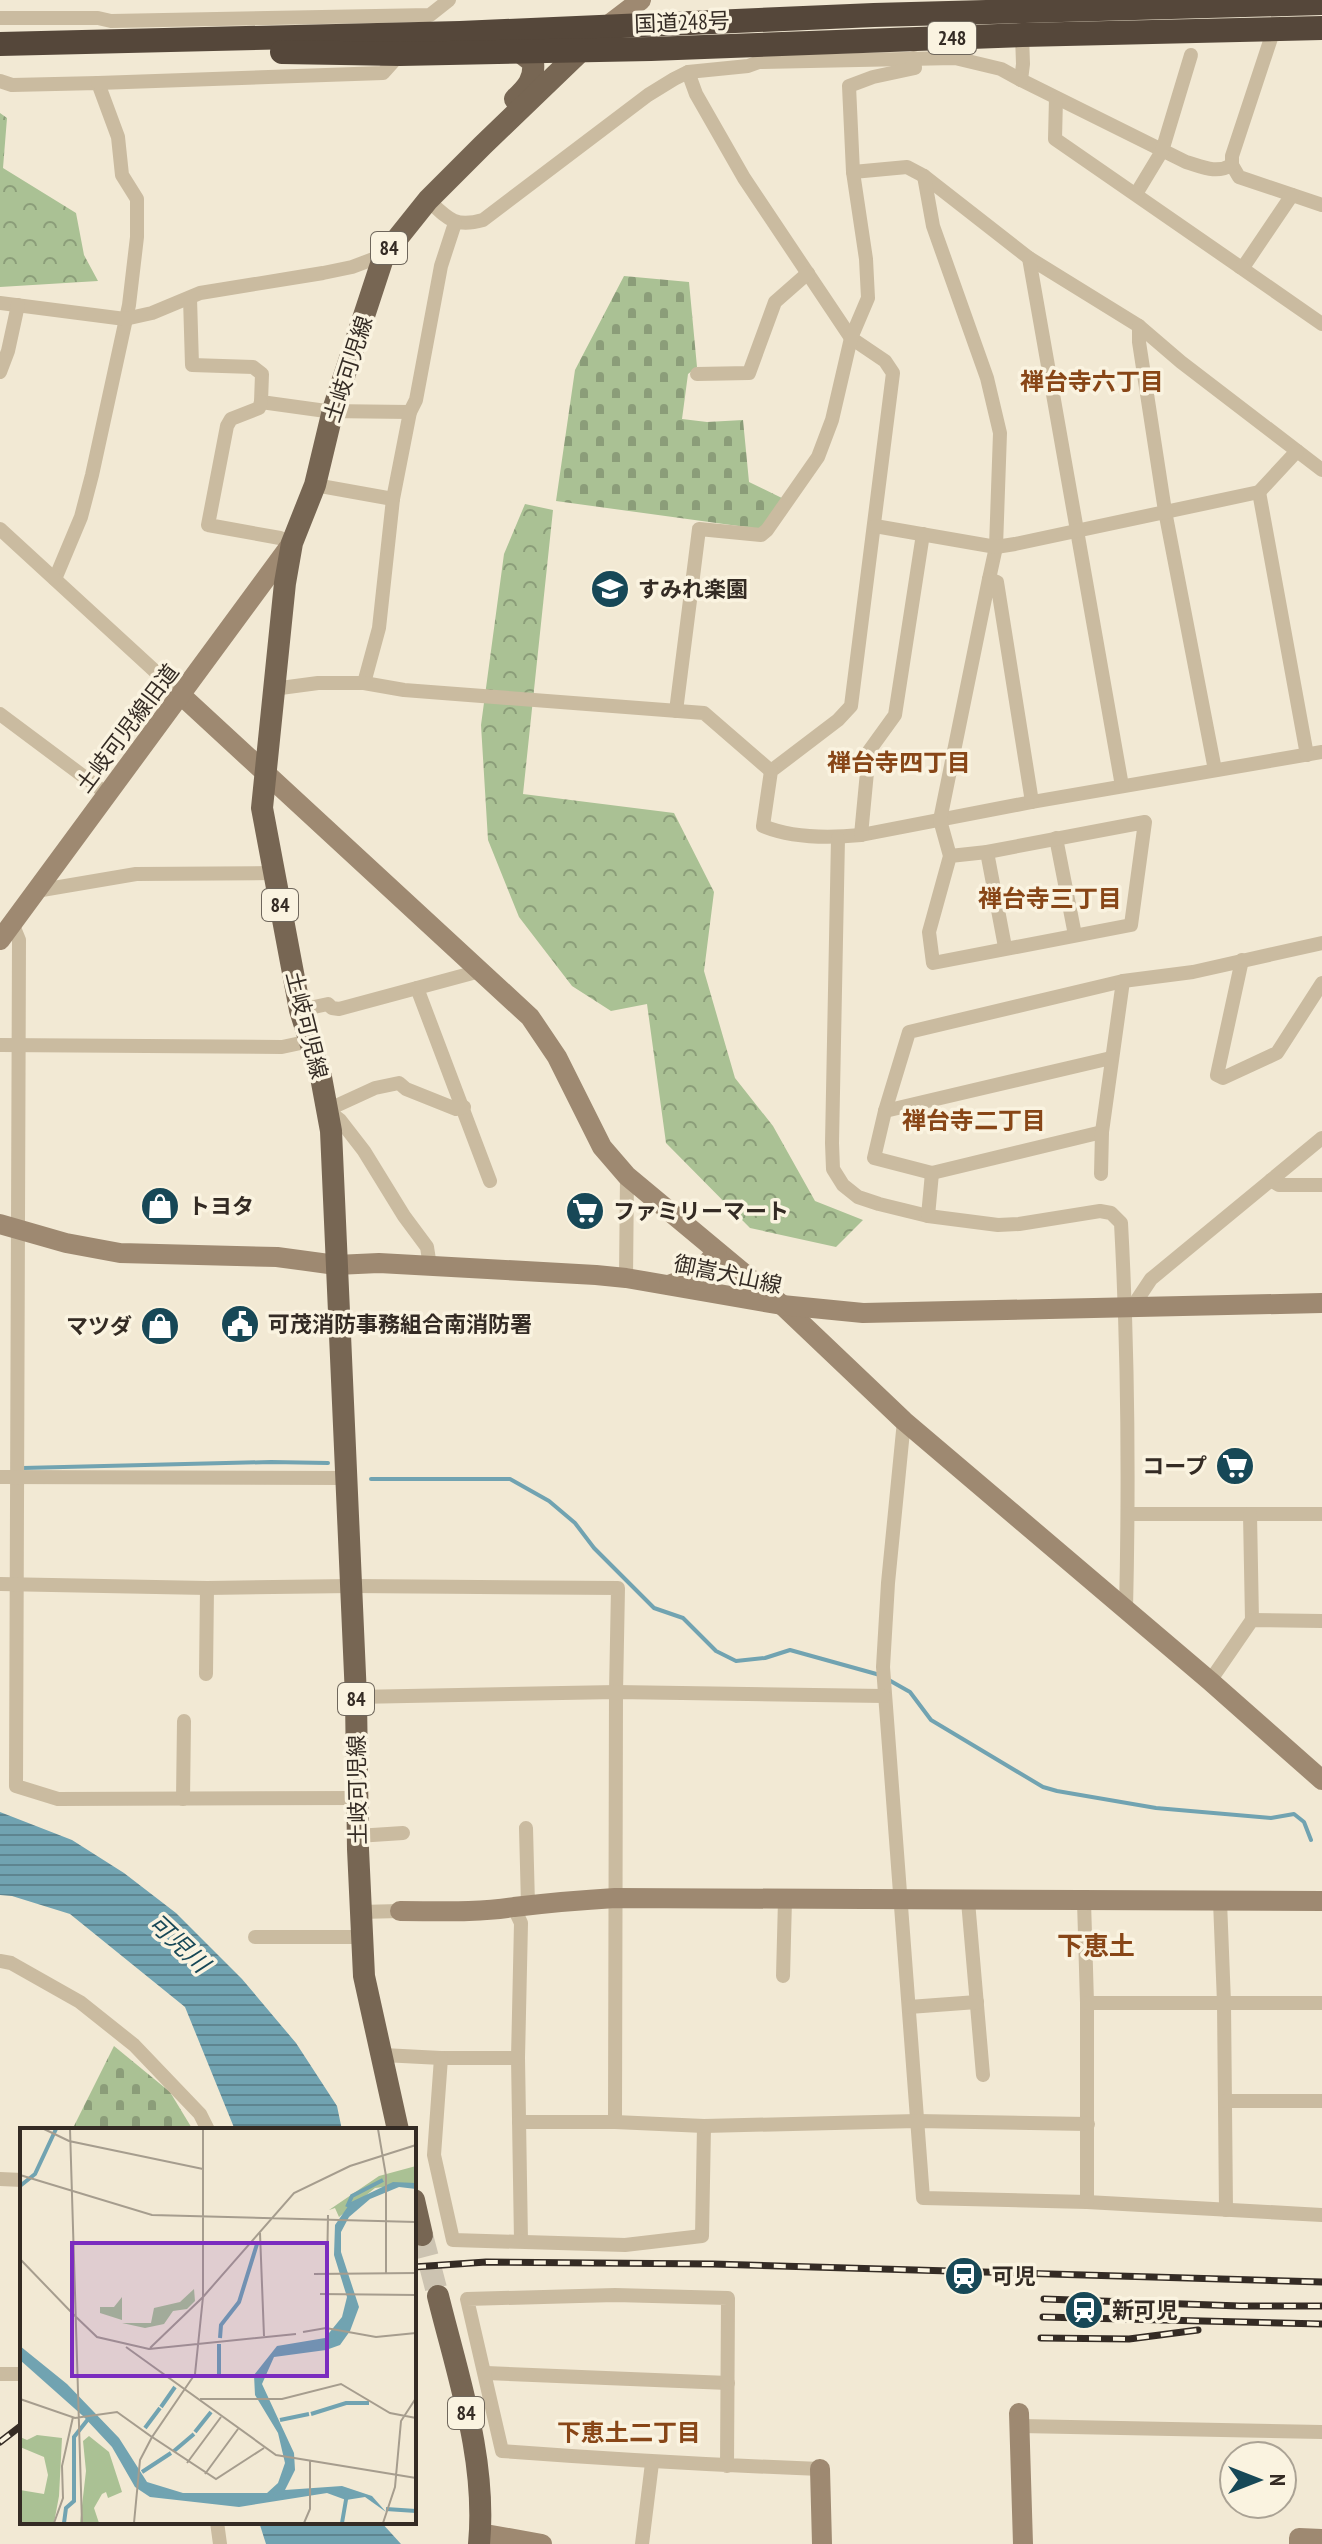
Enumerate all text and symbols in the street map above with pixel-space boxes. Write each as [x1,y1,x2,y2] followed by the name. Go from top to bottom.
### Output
[634,6,730,38] street label: 国道248号
[928,22,976,54] road number: 248
[371,232,407,264] road number: 84
[318,312,378,426] street label: 土岐可児線
[1020,366,1164,397] district label: 禅台寺六丁目
[589,568,631,610] school or university icon: すみれ楽園
[638,575,748,603] place label: すみれ楽園
[69,658,185,798] street label: 土岐可児線旧道
[827,747,971,778] district label: 禅台寺四丁目
[978,883,1122,914] district label: 禅台寺三丁目
[262,889,298,921] road number: 84
[280,968,334,1082] street label: 土岐可児線
[902,1105,1046,1136] district label: 禅台寺二丁目
[139,1185,181,1227] shop icon: トヨタ
[564,1190,606,1232] supermarket icon: ファミリーマート
[188,1192,254,1220] place label: トヨタ
[613,1197,789,1225] place label: ファミリーマート
[671,1249,785,1299] street label: 御嵩犬山線
[219,1303,261,1345] public building icon: 可茂消防事務組合南消防署
[139,1305,181,1347] shop icon: マツダ
[268,1310,532,1338] place label: 可茂消防事務組合南消防署
[66,1312,132,1340] place label: マツダ
[1214,1445,1256,1487] supermarket icon: コープ
[1142,1452,1207,1480] place label: コープ
[338,1683,374,1715] road number: 84
[342,1735,372,1845] street label: 土岐可児線
[142,1907,218,1981] water label: 可児川
[1057,1929,1135,1962] district label: 下恵土
[20,2128,416,2524] inset map
[943,2255,985,2297] station icon: 可児
[992,2262,1036,2290] place label: 可児
[1063,2289,1105,2331] station icon: 新可児
[1112,2296,1178,2324] place label: 新可児
[448,2397,484,2429] road number: 84
[557,2417,701,2448] district label: 下恵土二丁目
[1218,2440,1298,2520] north arrow
[1264,2474,1292,2486] text: N

